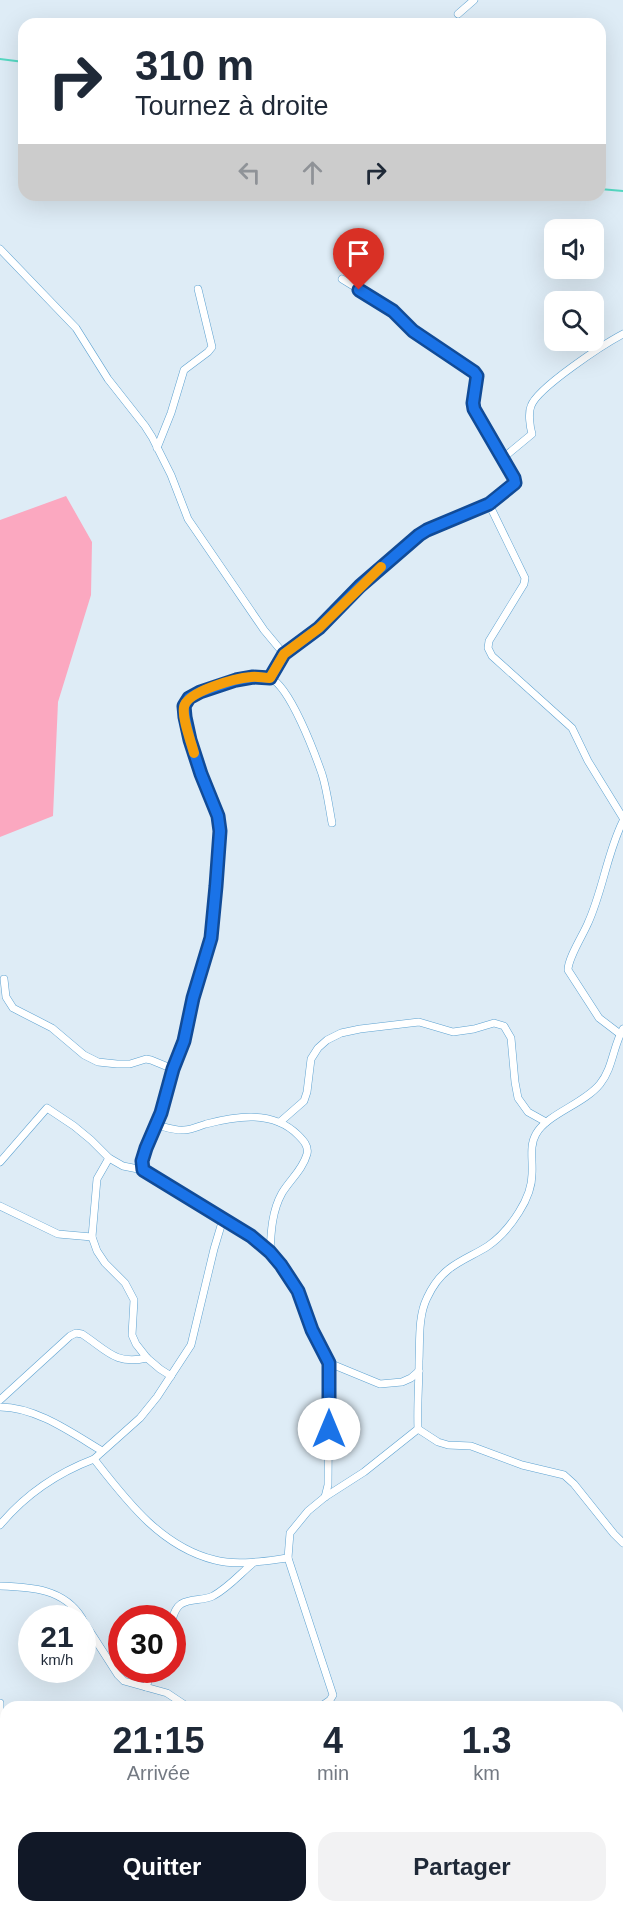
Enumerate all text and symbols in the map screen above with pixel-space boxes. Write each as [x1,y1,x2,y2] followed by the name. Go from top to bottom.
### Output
[36,42,114,120] icon: right
[135,42,254,89] text: 310 m
[135,91,329,121] text: Tournez à droite
[233,156,266,189] icon: left
[296,156,329,189] icon: ahead
[359,156,392,189] icon: right
[544,219,604,351] map controls
[544,219,604,279] button: sound
[333,228,384,290] pin
[342,237,375,270] icon: arrive
[544,291,604,351] button: search
[297,1397,361,1461] position arrow
[108,1605,186,1683] speed limit sign: 30
[40,1620,74,1653] text: 21
[41,1651,73,1668] text: km/h
[112,1720,204,1761] text: 21:15
[323,1720,343,1761] text: 4
[462,1720,512,1761] text: 1.3
[127,1762,190,1784] text: Arrivée
[317,1762,349,1784] text: min
[473,1762,500,1784] text: km
[18,1832,306,1901] button: Quitter
[318,1832,606,1901] button: Partager

